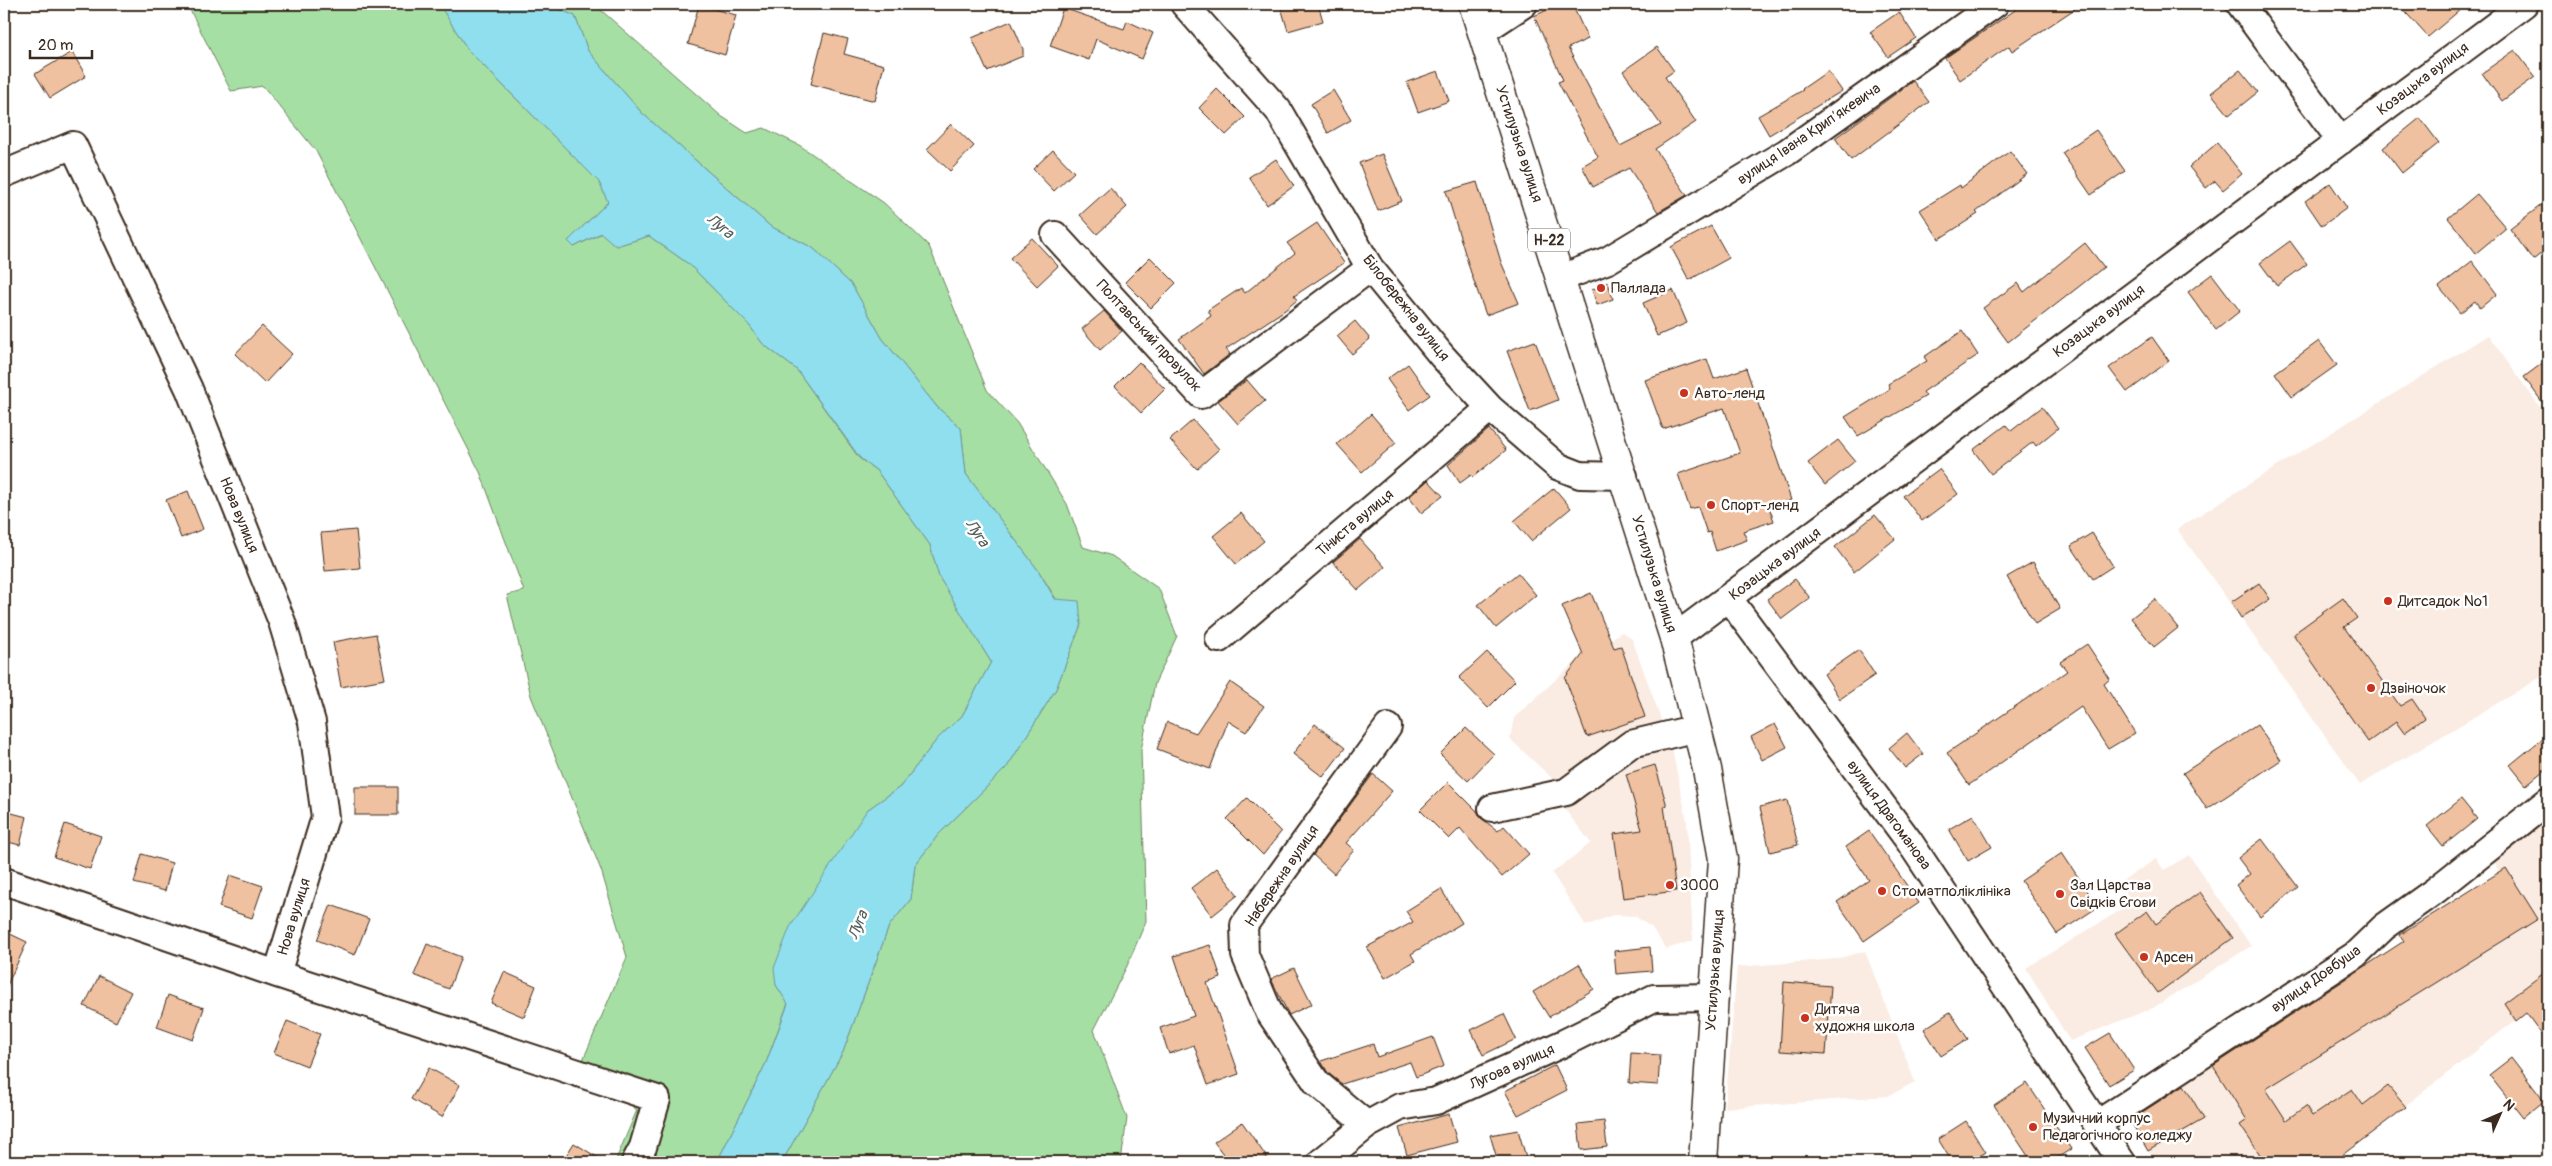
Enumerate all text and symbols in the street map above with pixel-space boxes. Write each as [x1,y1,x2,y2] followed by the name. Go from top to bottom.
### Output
[30,28,92,60] scale bar
[38,36,73,55] text: 20 m
[2373,38,2473,120] street label: Козацька вулиця
[1734,79,1884,189] street label: вулиця Івана Крипʼякевича
[1491,83,1547,205] street label: Устилузька вулиця
[702,209,739,244] water label: Луга
[1528,228,1570,252] road number: Н-22
[1358,251,1454,365] street label: Білобережна вулиця
[1092,276,1206,396] street label: Полтавський провулок
[1611,279,1666,298] place label: Паллада
[2049,280,2149,362] street label: Козацька вулиця
[1595,282,1607,294] marker: Паллада
[1694,384,1765,403] place label: Авто-ленд
[1678,387,1690,399] marker: Авто-ленд
[215,474,263,556] street label: Нова вулиця
[1312,485,1398,561] street label: Тіниста вулиця
[1721,496,1799,515] place label: Спорт-ленд
[1705,499,1717,511] marker: Спорт-ленд
[1627,513,1681,635] street label: Устилузька вулиця
[961,515,994,552] water label: Луга
[1725,523,1825,605] street label: Козацька вулиця
[2397,592,2488,611] place label: Дитсадок №1
[2382,595,2394,607] marker: Дитсадок №1
[2380,679,2446,698] place label: Дзвіночок
[2365,682,2377,694] marker: Дзвіночок
[1843,756,1935,874] street label: вулиця Драгоманова
[1241,822,1323,930] street label: Набережна вулиця
[273,876,315,958] street label: Нова вулиця
[1680,876,1719,895] place label: 3000
[2070,876,2156,912] place label: Зал Царства Свідків Єгови
[1664,879,1676,891] marker: 3000
[1892,882,2011,901] place label: Стоматполіклініка
[1876,885,1888,897] marker: Стоматполіклініка
[2054,888,2066,900] marker: Зал Царства Свідків Єгови
[843,906,873,942] water label: Луга
[1701,909,1729,1031] street label: Устилузька вулиця
[2268,941,2365,1017] street label: вулиця Довбуша
[2154,948,2193,967] place label: Арсен
[2138,951,2150,963] marker: Арсен
[1814,1000,1915,1036] place label: Дитяча художня школа
[1799,1012,1811,1024] marker: Дитяча художня школа
[1466,1040,1557,1095] street label: Лугова вулиця
[2474,1088,2524,1138] north arrow
[2499,1096,2518,1115] text: N
[2043,1109,2193,1145] place label: Музичний корпус Педагогічного коледжу
[2027,1121,2039,1133] marker: Музичний корпус Педагогічного коледжу

